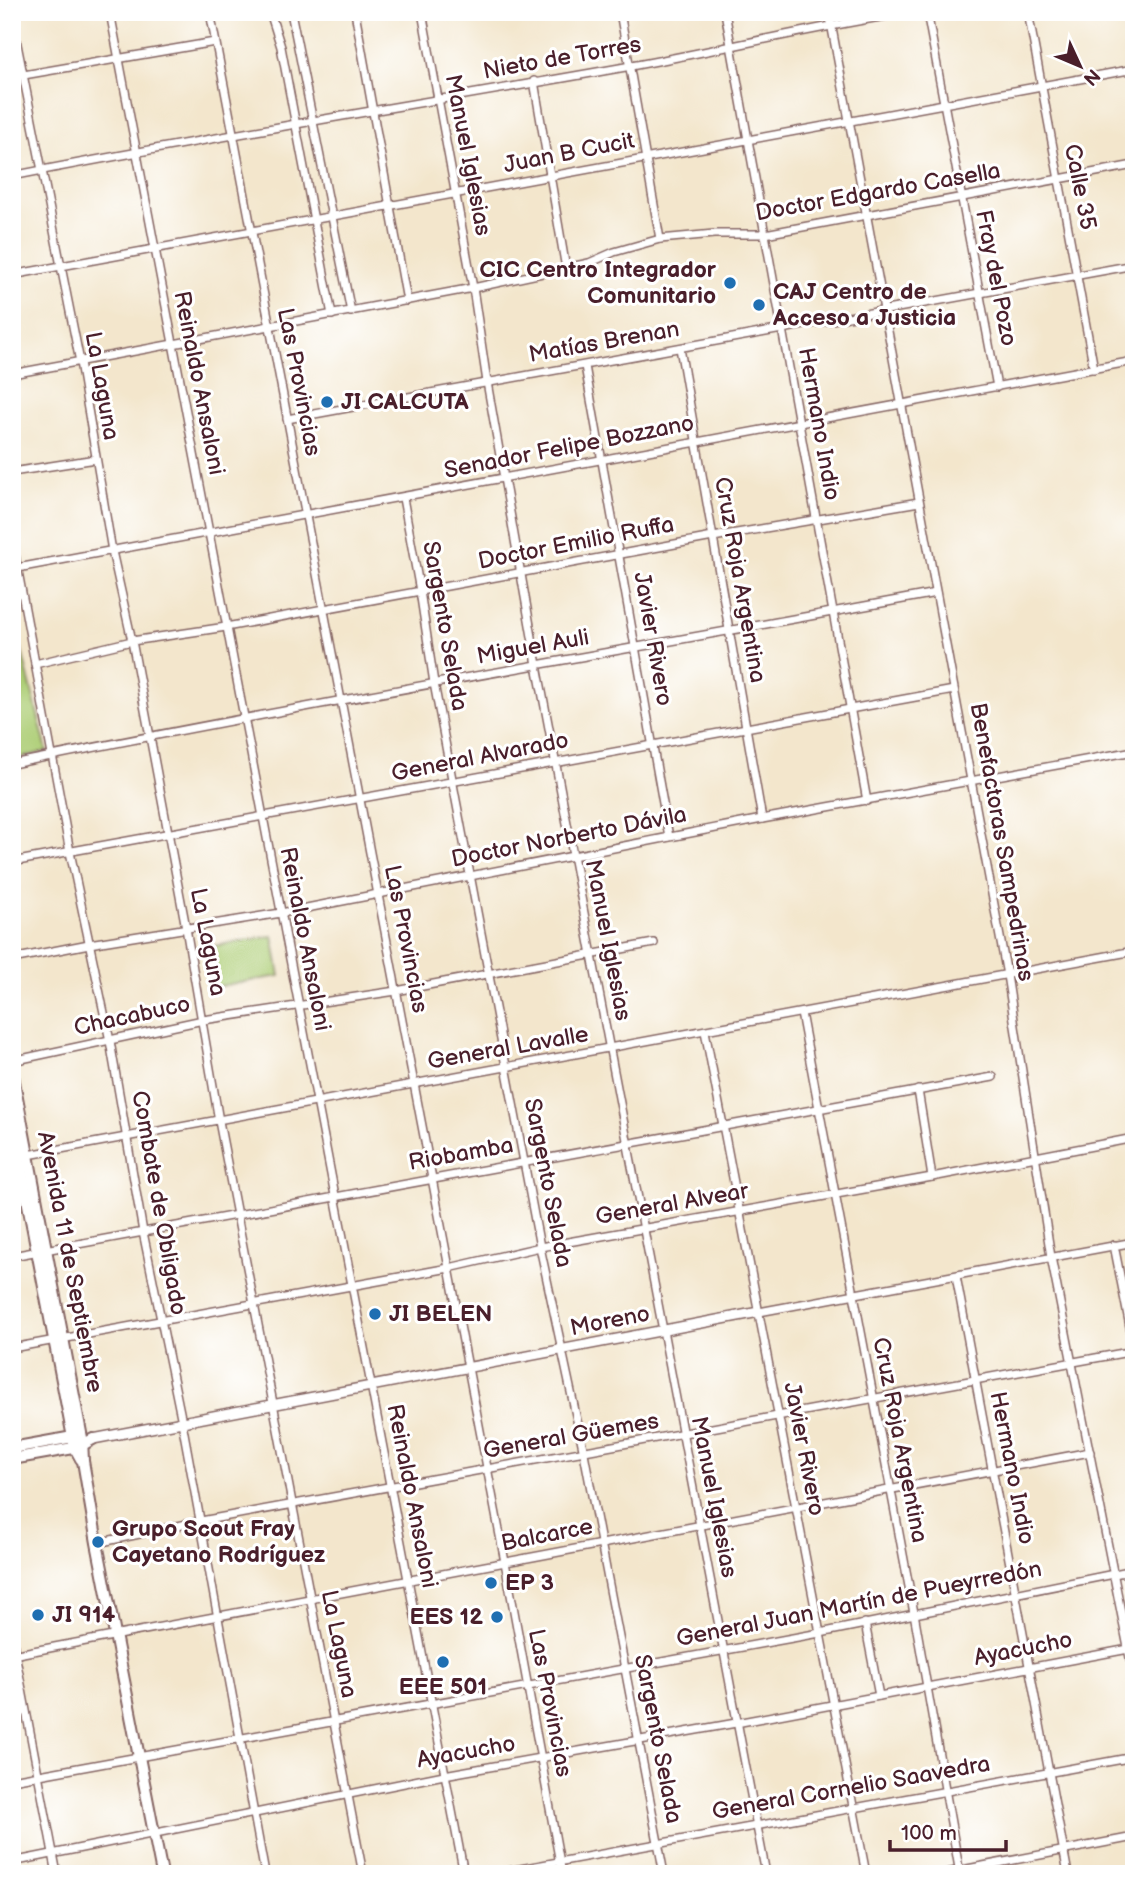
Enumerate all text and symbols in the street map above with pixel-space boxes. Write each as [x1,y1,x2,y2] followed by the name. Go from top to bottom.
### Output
[481,30,643,86] street label: Nieto de Torres
[1044,32,1114,102] north arrow
[1078,64,1104,90] text: N
[439,72,497,238] street label: Manuel Iglesias
[501,127,637,179] street label: Juan B Cucit
[1058,142,1102,232] street label: Calle 35
[753,157,1003,227] street label: Doctor Edgardo Casella
[969,208,1023,348] street label: Fray del Pozo
[479,256,717,310] place label: CIC Centro Integrador Comunitario
[722,275,738,291] marker: CIC Centro Integrador Comunitario
[772,278,956,332] place label: CAJ Centro de Acceso a Justicia
[167,289,231,477] street label: Reinaldo Ansaloni
[751,297,767,313] marker: CAJ Centro de Acceso a Justicia
[271,306,327,458] street label: Las Provincias
[527,315,681,369] street label: Matías Brenan
[79,330,125,442] street label: La Laguna
[792,345,846,503] street label: Hermano Indio
[341,388,469,416] place label: JI CALCUTA
[319,394,335,410] marker: JI CALCUTA
[442,409,696,485] street label: Senador Felipe Bozzano
[708,475,772,685] street label: Cruz Roja Argentina
[476,510,676,576] street label: Doctor Emilio Ruffa
[416,539,474,713] street label: Sargento Selada
[627,570,679,708] street label: Javier Rivero
[475,623,591,671] street label: Miguel Auli
[964,701,1040,983] street label: Benefactoras Sampedrinas
[389,726,571,788] street label: General Alvarado
[449,800,689,874] street label: Doctor Norberto Dávila
[273,845,337,1033] street label: Reinaldo Ansaloni
[579,857,637,1023] street label: Manuel Iglesias
[378,863,434,1015] street label: Las Provincias
[184,886,232,998] street label: La Laguna
[71,990,193,1042] street label: Chacabuco
[425,1020,591,1076] street label: General Lavalle
[125,1089,193,1317] street label: Combate de Obligado
[518,1096,578,1270] street label: Sargento Selada
[31,1129,109,1395] street label: Avenida 11 de Septiembre
[406,1131,516,1177] street label: Riobamba
[593,1177,751,1231] street label: General Alvear
[389,1300,492,1328] place label: JI BELEN
[568,1300,652,1342] street label: Moreno
[367,1306,383,1322] marker: JI BELEN
[866,1335,934,1545] street label: Cruz Roja Argentina
[777,1380,831,1518] street label: Javier Rivero
[983,1389,1041,1547] street label: Hermano Indio
[380,1402,444,1590] street label: Reinaldo Ansaloni
[481,1407,661,1465] street label: General Güemes
[685,1414,743,1580] street label: Manuel Iglesias
[499,1512,595,1558] street label: Balcarce
[112,1515,325,1569] place label: Grupo Scout Fray Cayetano Rodríguez
[90,1534,106,1550] marker: Grupo Scout Fray Cayetano Rodríguez
[674,1555,1044,1653] street label: General Juan Martín de Pueyrredón
[505,1569,554,1597] place label: EP 3
[483,1575,499,1591] marker: EP 3
[315,1588,363,1700] street label: La Laguna
[52,1601,116,1629] place label: JI 914
[409,1603,483,1631] place label: EES 12
[30,1607,46,1623] marker: JI 914
[489,1609,505,1625] marker: EES 12
[971,1626,1075,1672] street label: Ayacucho
[522,1627,578,1779] street label: Las Provincias
[628,1652,688,1826] street label: Sargento Selada
[435,1654,451,1670] marker: EEE 501
[399,1673,487,1701] place label: EEE 501
[415,1730,517,1774] street label: Ayacucho
[710,1750,992,1826] street label: General Cornelio Saavedra
[890,1809,1006,1853] scale bar
[901,1821,957,1846] text: 100 m

